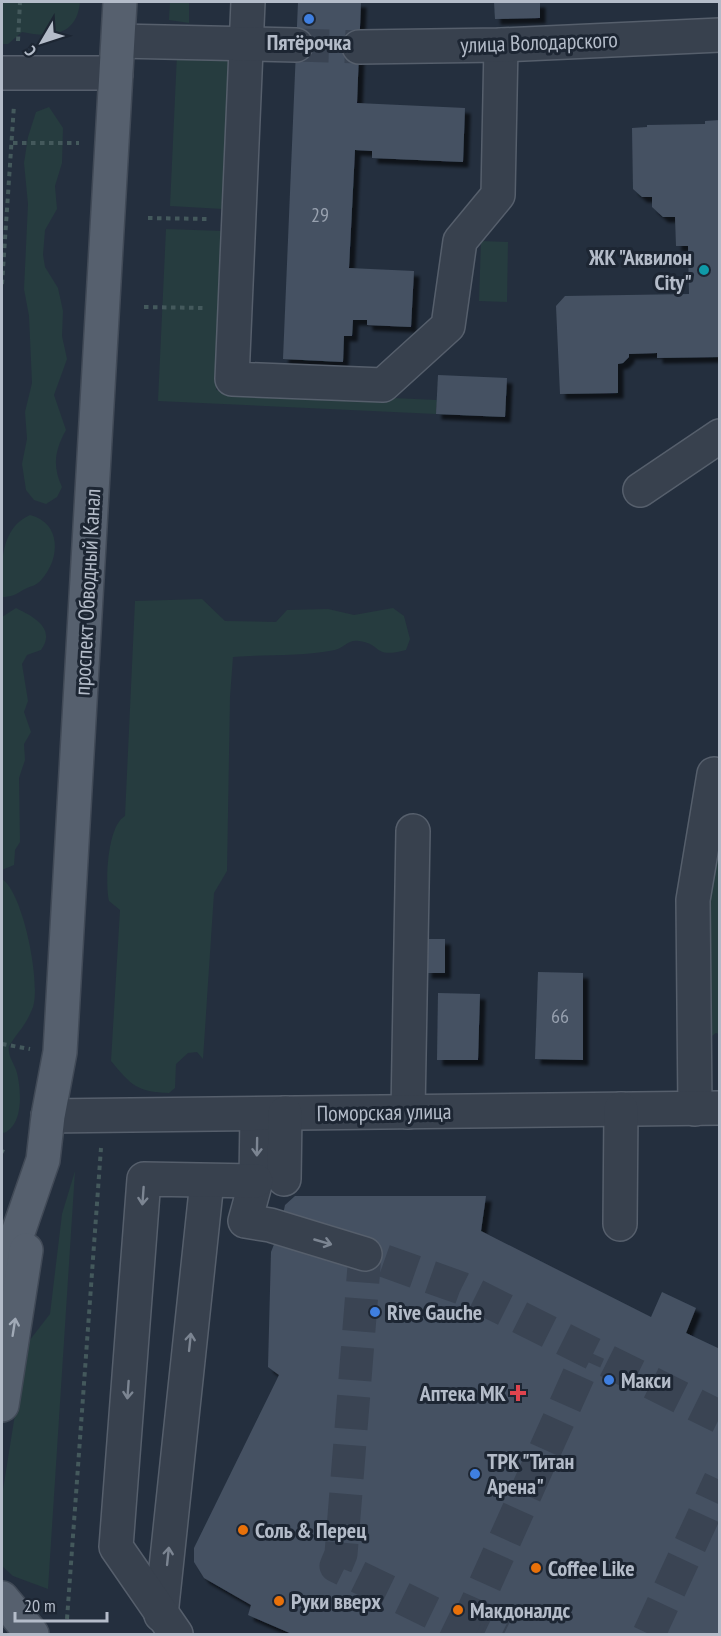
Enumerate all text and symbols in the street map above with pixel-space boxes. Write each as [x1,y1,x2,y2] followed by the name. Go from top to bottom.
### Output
[12,12,72,72] north arrow
[302,12,316,26] marker: Пятёрочка
[460,25,618,59] street label: улица Володарского
[267,28,351,56] place label: Пятёрочка
[20,42,40,61] text: С
[311,202,329,228] house number: 29
[588,243,692,296] place label: ЖК "Аквилон City"
[697,263,711,277] marker: ЖК "Аквилон City"
[68,488,106,696] street label: проспект Обводный Канал
[551,1003,569,1029] house number: 66
[316,1097,452,1127] street label: Поморская улица
[251,1137,263,1157] one-way arrow
[137,1186,148,1206] one-way arrow
[313,1237,332,1248] one-way arrow
[387,1298,482,1326] place label: Rive Gauche
[368,1305,382,1319] marker: Rive Gauche
[8,1317,19,1337] one-way arrow
[185,1332,196,1352] one-way arrow
[621,1366,671,1394] place label: Макси
[602,1373,616,1387] marker: Макси
[419,1379,507,1407] place label: Аптека МК
[122,1380,133,1400] one-way arrow
[511,1386,525,1400] marker: Аптека МК
[486,1447,574,1500] place label: ТРК "Титан Арена"
[468,1467,482,1481] marker: ТРК "Титан Арена"
[255,1516,366,1544] place label: Соль & Перец
[236,1523,250,1537] marker: Соль & Перец
[162,1547,173,1567] one-way arrow
[548,1554,635,1582] place label: Coffee Like
[529,1561,543,1575] marker: Coffee Like
[15,1585,106,1623] scale bar
[291,1587,381,1615] place label: Руки вверх
[24,1594,56,1617] text: 20 m
[272,1594,286,1608] marker: Руки вверх
[470,1596,571,1624] place label: Макдоналдс
[451,1603,465,1617] marker: Макдоналдс

